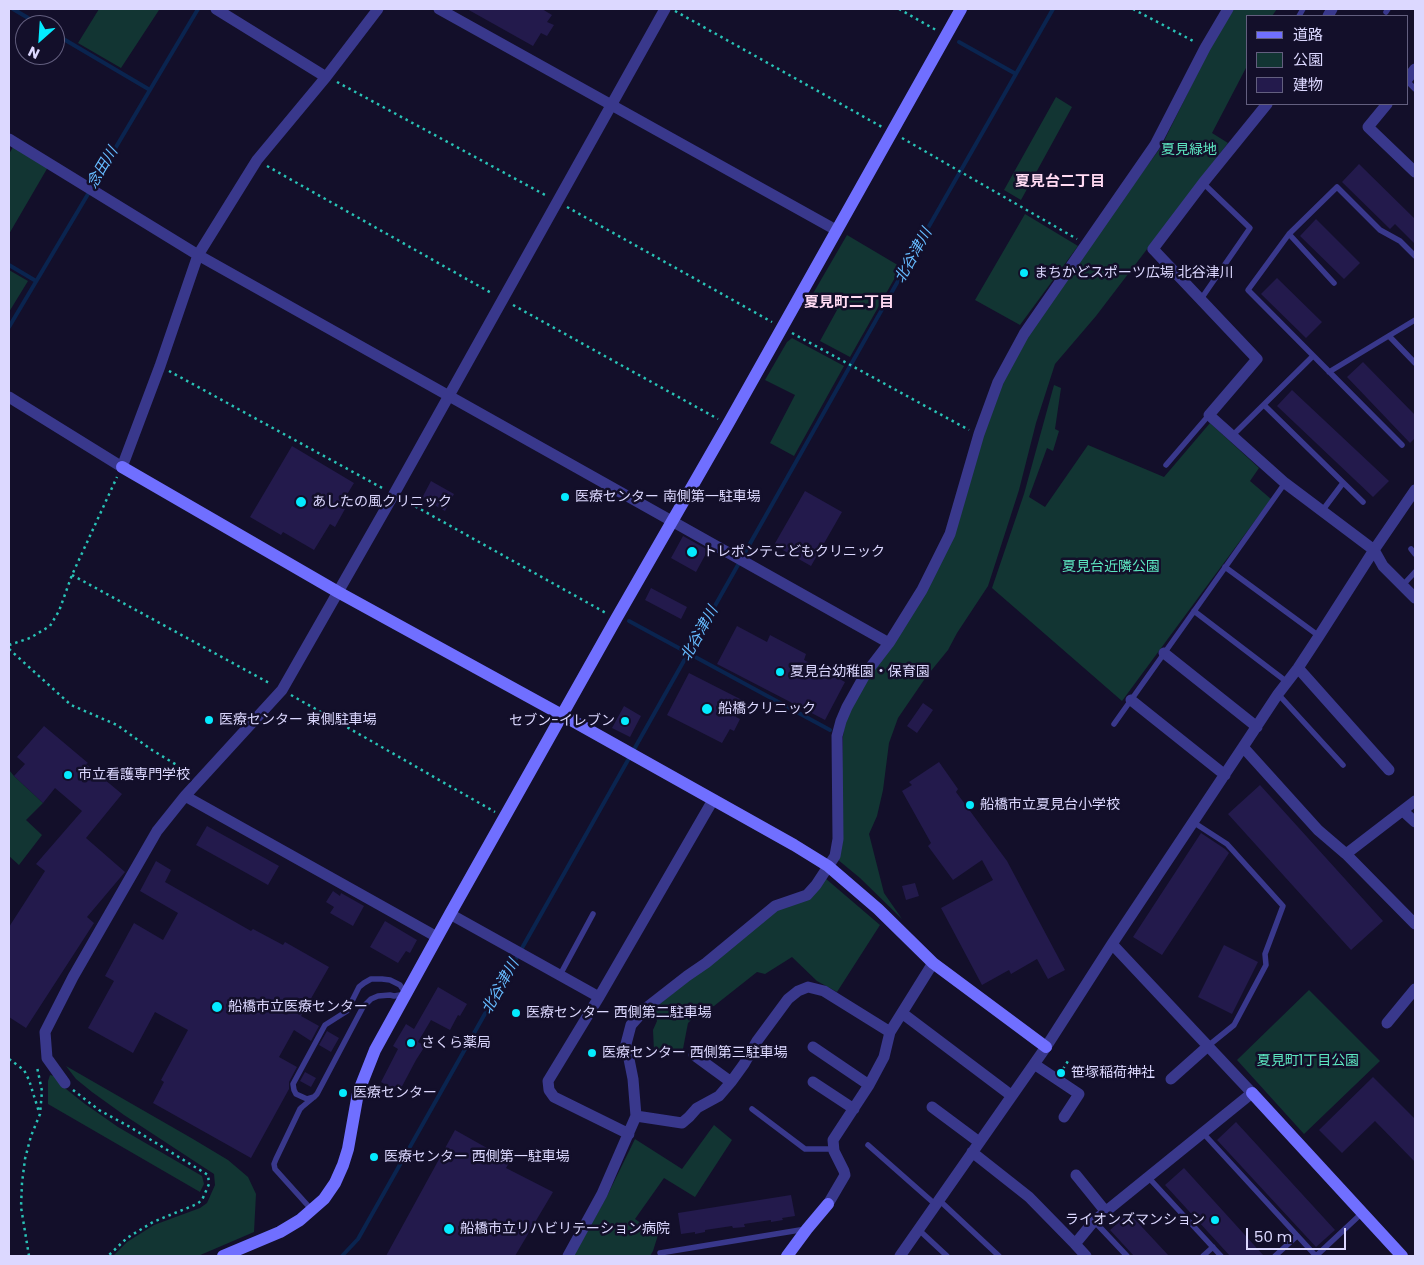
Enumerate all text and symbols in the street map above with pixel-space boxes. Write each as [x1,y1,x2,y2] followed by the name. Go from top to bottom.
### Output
[15,15,65,65] north arrow
[1246,15,1409,105] legend
[1293,24,1323,45] text: 道路
[25,41,43,64] text: N
[1293,49,1323,70] text: 公園
[1293,74,1323,95] text: 建物
[1161,142,1217,158] park label: 夏見緑地
[84,144,122,192] water label: 念田川
[1015,173,1105,191] district label: 夏見台二丁目
[892,225,936,287] water label: 北谷津川
[1034,265,1234,281] place label: まちかどスポーツ広場 北谷津川
[1018,267,1030,279] marker: まちかどスポーツ広場 北谷津川
[804,294,894,312] district label: 夏見町二丁目
[575,489,761,505] place label: 医療センター 南側第一駐車場
[559,491,571,503] marker: 医療センター 南側第一駐車場
[312,494,452,510] place label: あしたの風クリニック
[294,495,308,509] marker: あしたの風クリニック
[703,544,885,560] place label: トレポンテこどもクリニック
[685,545,699,559] marker: トレポンテこどもクリニック
[1062,559,1160,575] park label: 夏見台近隣公園
[678,603,722,665] water label: 北谷津川
[790,664,930,680] place label: 夏見台幼稚園・保育園
[774,666,786,678] marker: 夏見台幼稚園・保育園
[718,701,816,717] place label: 船橋クリニック
[700,702,714,716] marker: 船橋クリニック
[219,712,377,728] place label: 医療センター 東側駐車場
[509,713,615,729] place label: セブン-イレブン
[203,714,215,726] marker: 医療センター 東側駐車場
[619,715,631,727] marker: セブン-イレブン
[78,767,190,783] place label: 市立看護専門学校
[62,769,74,781] marker: 市立看護専門学校
[980,797,1120,813] place label: 船橋市立夏見台小学校
[964,799,976,811] marker: 船橋市立夏見台小学校
[479,956,523,1018] water label: 北谷津川
[228,999,368,1015] place label: 船橋市立医療センター
[210,1000,224,1014] marker: 船橋市立医療センター
[526,1005,712,1021] place label: 医療センター 西側第二駐車場
[510,1007,522,1019] marker: 医療センター 西側第二駐車場
[421,1035,491,1051] place label: さくら薬局
[405,1037,417,1049] marker: さくら薬局
[602,1045,788,1061] place label: 医療センター 西側第三駐車場
[586,1047,598,1059] marker: 医療センター 西側第三駐車場
[1257,1053,1359,1069] park label: 夏見町1丁目公園
[1071,1065,1155,1081] place label: 笹塚稲荷神社
[1055,1067,1067,1079] marker: 笹塚稲荷神社
[353,1085,437,1101] place label: 医療センター
[337,1087,349,1099] marker: 医療センター
[384,1149,570,1165] place label: 医療センター 西側第一駐車場
[368,1151,380,1163] marker: 医療センター 西側第一駐車場
[1065,1212,1205,1228] place label: ライオンズマンション
[1209,1214,1221,1226] marker: ライオンズマンション
[1249,1218,1349,1250] scale bar
[460,1221,670,1237] place label: 船橋市立リハビリテーション病院
[442,1222,456,1236] marker: 船橋市立リハビリテーション病院
[1254,1226,1292,1247] text: 50 m

